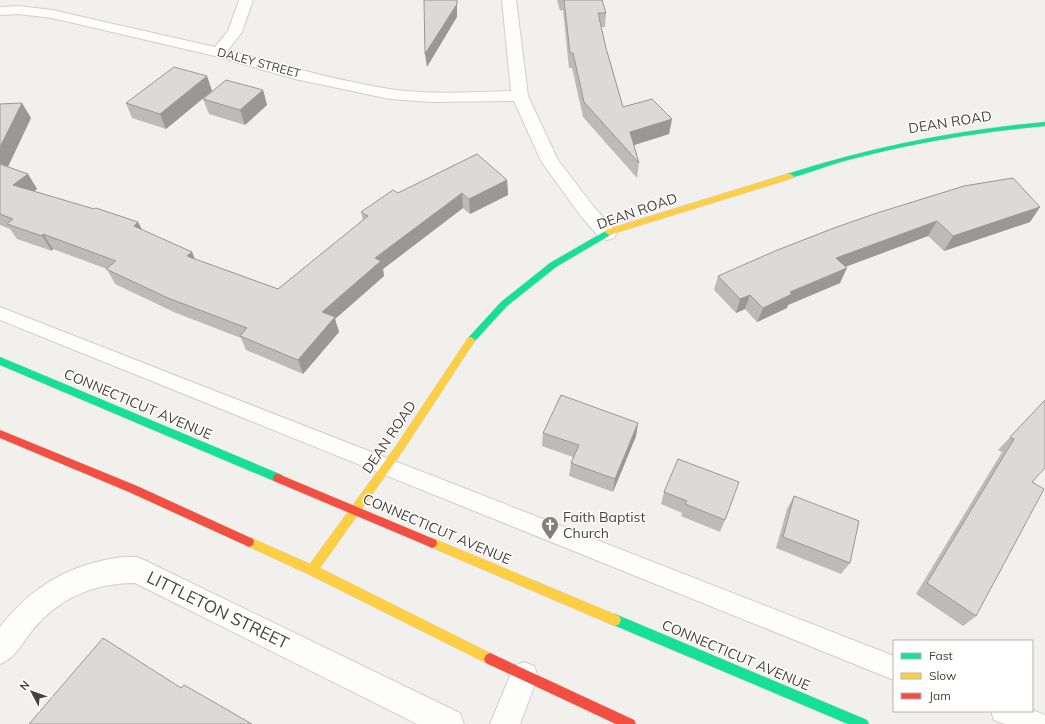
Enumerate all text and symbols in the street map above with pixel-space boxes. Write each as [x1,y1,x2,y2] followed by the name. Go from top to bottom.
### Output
[216,44,303,81] street label: DALEY STREET
[907,107,993,137] street label: DEAN ROAD
[594,189,680,233] street label: DEAN ROAD
[61,365,215,443] street label: CONNECTICUT AVENUE
[358,397,420,477] street label: DEAN ROAD
[360,490,514,568] street label: CONNECTICUT AVENUE
[563,508,645,542] place label: Faith Baptist Church
[540,515,560,540] church icon: Faith Baptist Church
[144,566,293,653] street label: LITTLETON STREET
[659,616,813,694] street label: CONNECTICUT AVENUE
[893,640,1033,712] legend
[929,648,953,663] text: Fast
[929,668,957,683] text: Slow
[12,672,52,712] north arrow
[16,678,32,693] text: N
[929,688,951,703] text: Jam

